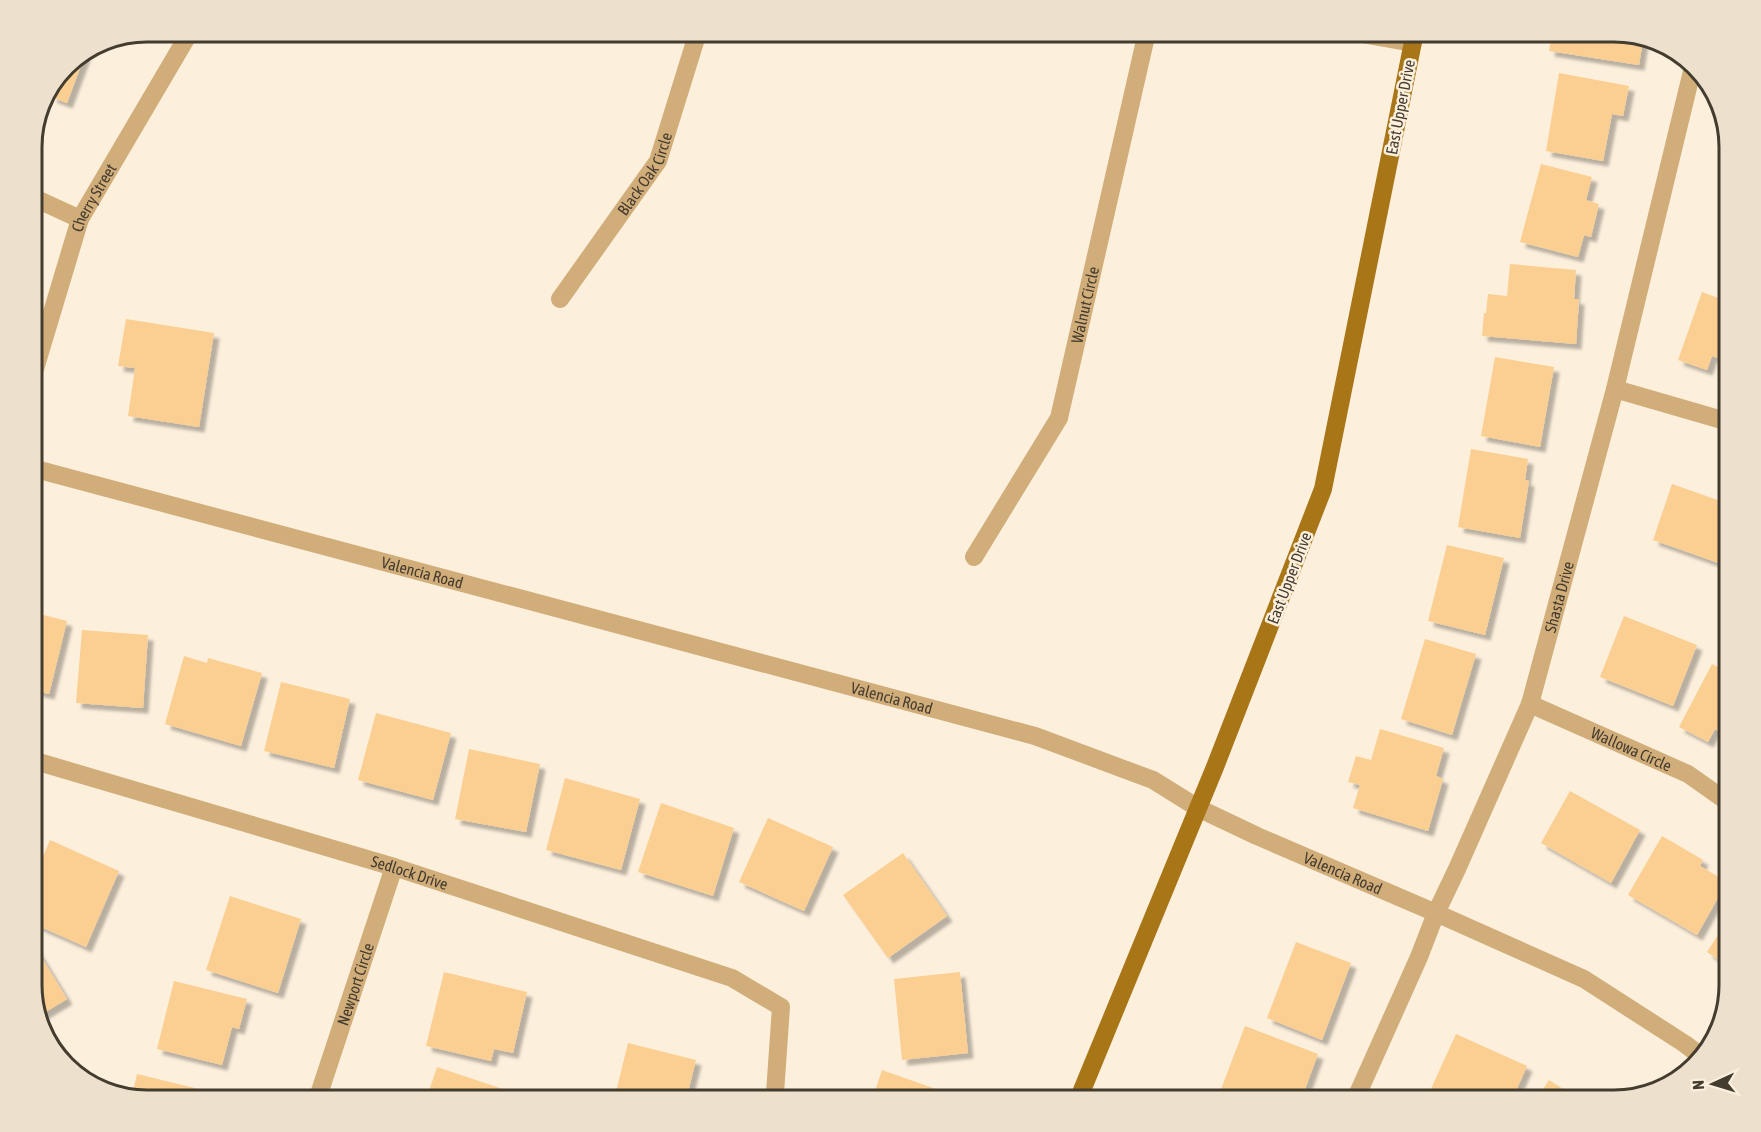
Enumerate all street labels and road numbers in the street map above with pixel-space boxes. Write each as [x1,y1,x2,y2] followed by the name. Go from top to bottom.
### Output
[1382,58,1419,156] street label: East Upper Drive
[614,130,675,218] street label: Black Oak Circle
[68,160,120,234] street label: Cherry Street
[1067,265,1102,345] street label: Walnut Circle
[1263,530,1316,627] street label: East Upper Drive
[379,553,465,592] street label: Valencia Road
[1541,559,1577,634] street label: Shasta Drive
[849,678,935,717] street label: Valencia Road
[1588,723,1675,775] street label: Wallowa Circle
[1301,848,1385,898] street label: Valencia Road
[369,852,450,893] street label: Sedlock Drive
[333,941,377,1028] street label: Newport Circle

